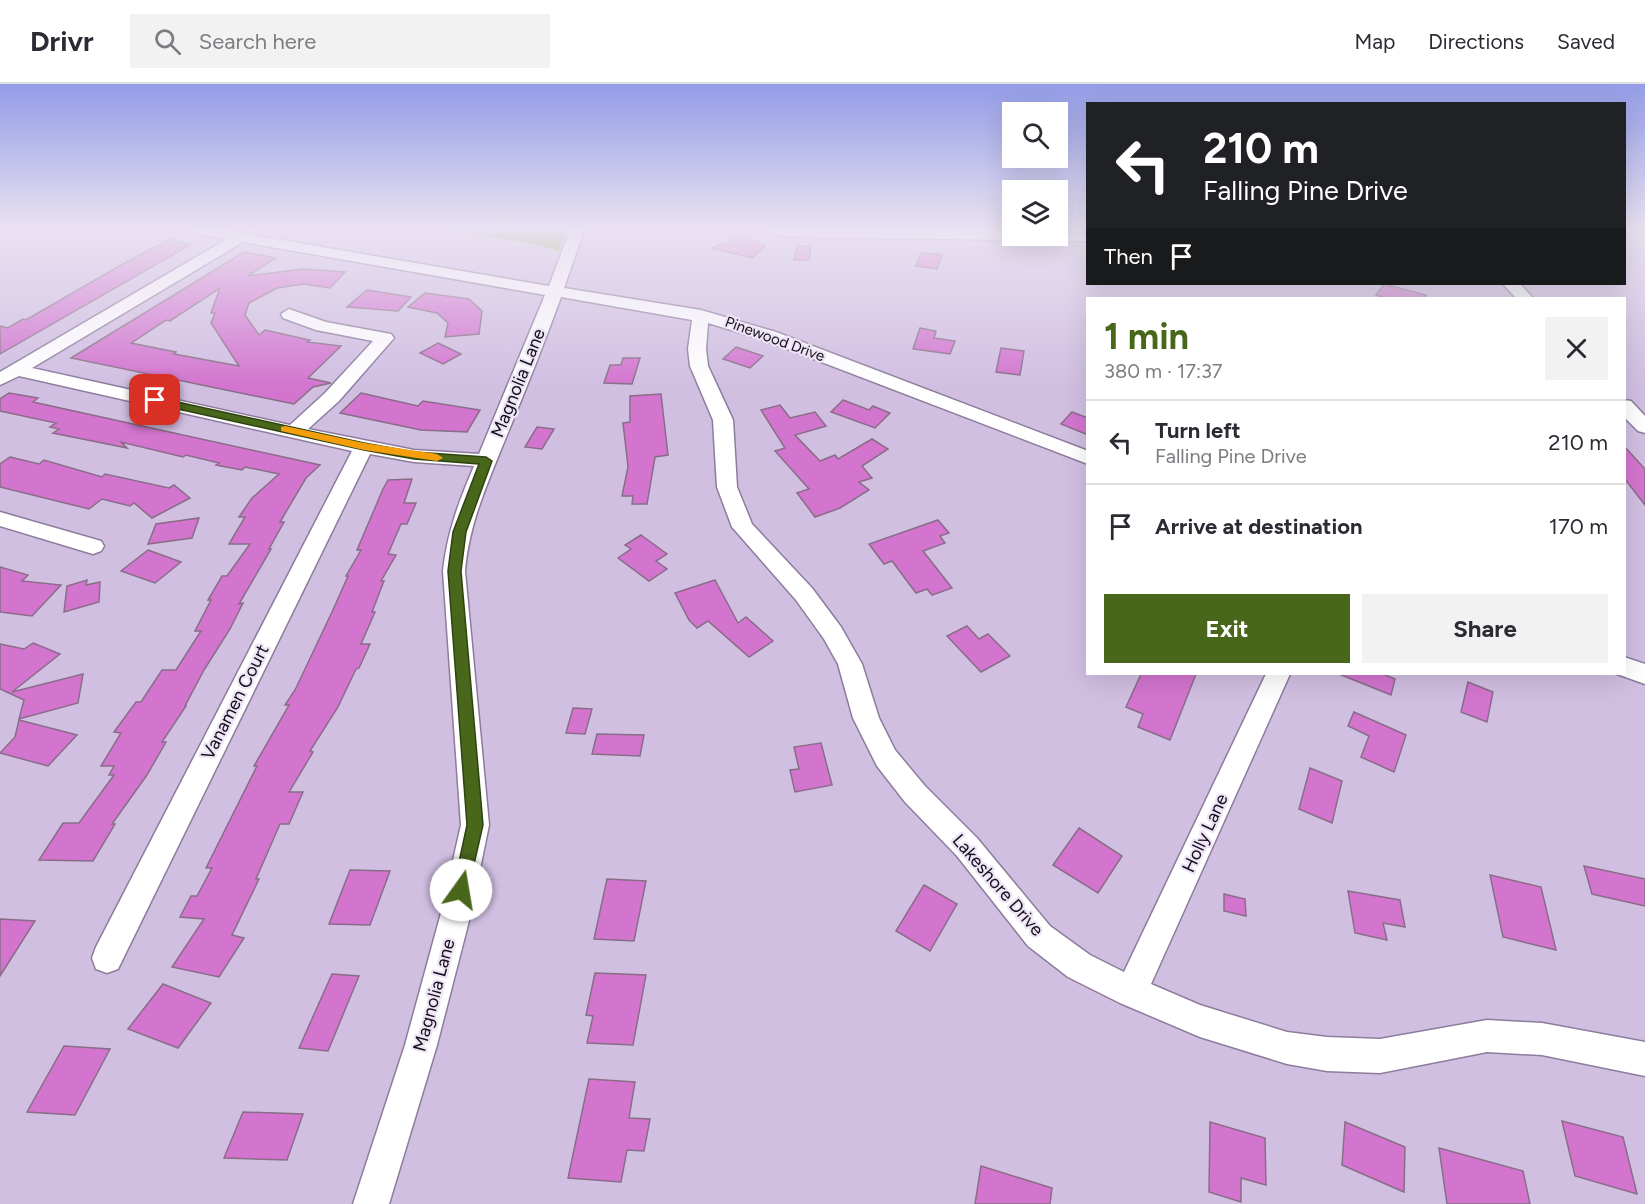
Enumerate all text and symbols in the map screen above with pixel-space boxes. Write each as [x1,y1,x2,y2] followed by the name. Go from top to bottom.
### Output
[130,14,550,68] search box
[30,24,94,58] text: Drivr
[151,25,184,58] icon: search
[199,28,316,55] text: Search here
[1354,29,1395,54] text: Map
[1428,29,1524,54] text: Directions
[1557,29,1615,54] text: Saved
[1002,102,1068,246] map controls
[1002,102,1068,168] button: search
[1203,123,1319,174] text: 210 m
[1104,126,1182,204] icon: left
[1203,174,1408,207] text: Falling Pine Drive
[1002,180,1068,246] button: layers
[1165,240,1198,273] icon: arrive
[1104,243,1153,270] text: Then
[723,313,827,365] street label: Pinewood Drive
[1104,315,1189,358] text: 1 min
[1545,317,1608,380] button: close
[486,325,550,441] street label: Magnolia Lane
[1104,359,1223,383] text: 380 m · 17:37
[129,374,180,425] pin
[138,383,171,416] icon: arrive
[1155,417,1241,444] text: Turn left
[1104,426,1137,459] icon: left
[1548,429,1608,456] text: 210 m
[1155,444,1307,468] text: Falling Pine Drive
[1104,510,1137,543] icon: arrive
[1155,513,1363,540] text: Arrive at destination
[1549,513,1608,540] text: 170 m
[1104,594,1350,663] button: Exit
[1362,594,1608,663] button: Share
[197,641,274,763] street label: Vanamen Court
[1177,790,1233,876] street label: Holly Lane
[948,830,1048,941] street label: Lakeshore Drive
[429,858,493,922] position arrow
[408,936,460,1054] street label: Magnolia Lane

